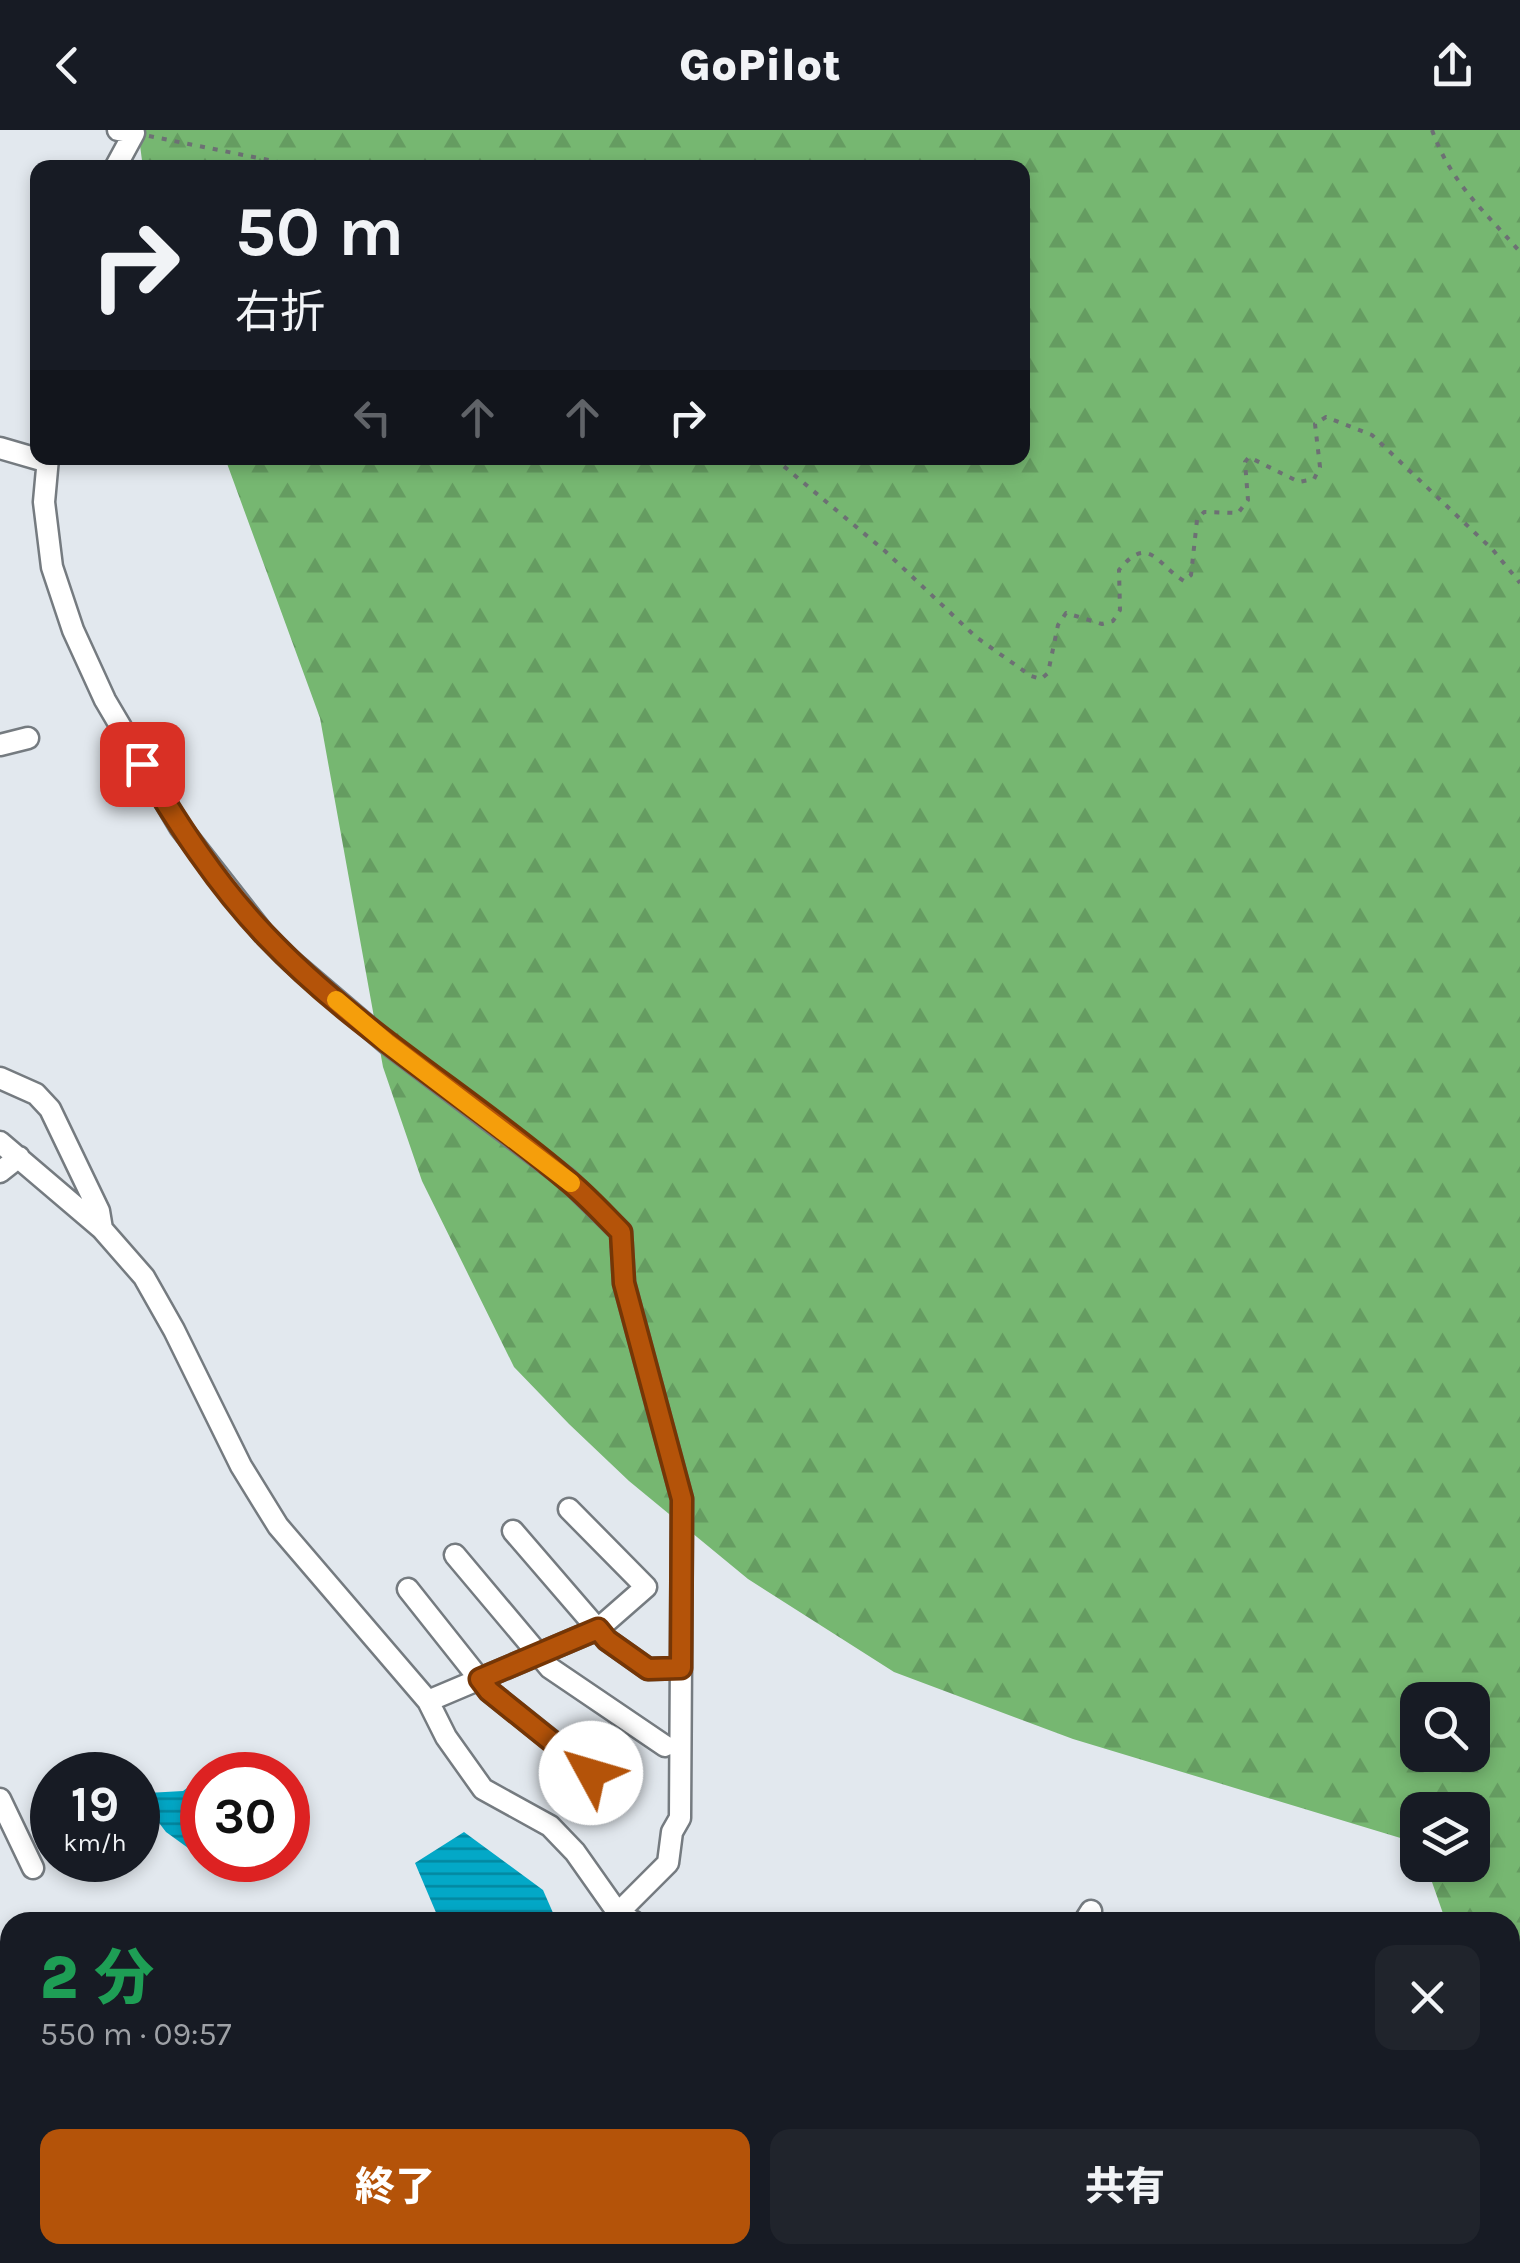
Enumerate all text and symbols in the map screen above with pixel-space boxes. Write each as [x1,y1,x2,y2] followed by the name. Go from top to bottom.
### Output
[40,38,95,93] icon: back
[1425,38,1480,93] icon: share
[679,39,841,91] text: GoPilot
[235,191,404,273] text: 50 m
[70,200,200,330] icon: right
[235,286,325,338] text: 右折
[345,390,400,445] icon: left
[450,390,505,445] icon: ahead
[555,390,610,445] icon: ahead
[660,390,715,445] icon: right
[100,722,185,807] pin
[115,737,170,792] icon: arrive
[1400,1682,1490,1882] map controls
[1400,1682,1490,1772] button: search
[539,1721,643,1825] position arrow
[180,1752,310,1882] speed limit sign: 30
[71,1775,119,1834] text: 19
[1400,1792,1490,1882] button: layers
[63,1828,127,1857] text: km/h
[40,1943,154,2013] text: 2 分
[1375,1945,1480,2050] button: close
[40,2016,232,2053] text: 550 m · 09:57
[40,2129,750,2244] button: 終了
[770,2129,1480,2244] button: 共有

